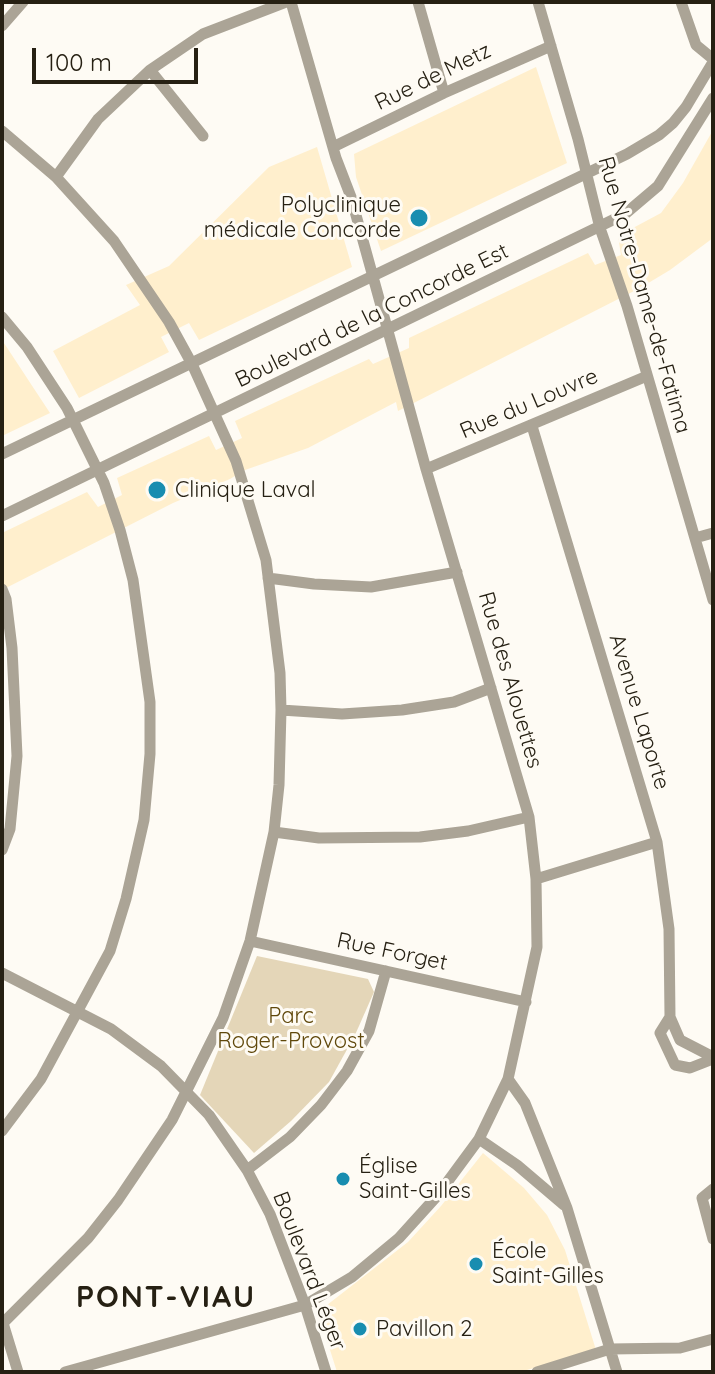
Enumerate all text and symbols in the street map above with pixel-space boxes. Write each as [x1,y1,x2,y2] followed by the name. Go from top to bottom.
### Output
[36,32,202,82] scale bar
[371,38,495,116] street label: Rue de Metz
[46,47,112,77] text: 100 m
[592,154,696,436] street label: Rue Notre-Dame-de-Fatima
[204,192,401,244] place label: Polyclinique médicale Concorde
[408,207,430,229] marker: Polyclinique médicale Concorde
[231,238,513,394] street label: Boulevard de la Concorde Est
[456,363,602,445] street label: Rue du Louvre
[175,477,316,503] place label: Clinique Laval
[146,479,168,501] marker: Clinique Laval
[472,589,548,771] street label: Rue des Alouettes
[603,631,675,793] street label: Avenue Laporte
[334,927,450,977] street label: Rue Forget
[217,1003,365,1054] park label: Parc Roger-Provost
[359,1153,471,1204] place label: Église Saint-Gilles
[334,1170,352,1188] marker: Église Saint-Gilles
[267,1188,351,1354] street label: Boulevard Léger
[492,1238,604,1290] place label: École Saint-Gilles
[467,1255,485,1273] marker: École Saint-Gilles
[76,1280,256,1316] district label: PONT-VIAU
[376,1316,473,1342] place label: Pavillon 2
[351,1320,369,1338] marker: Pavillon 2

